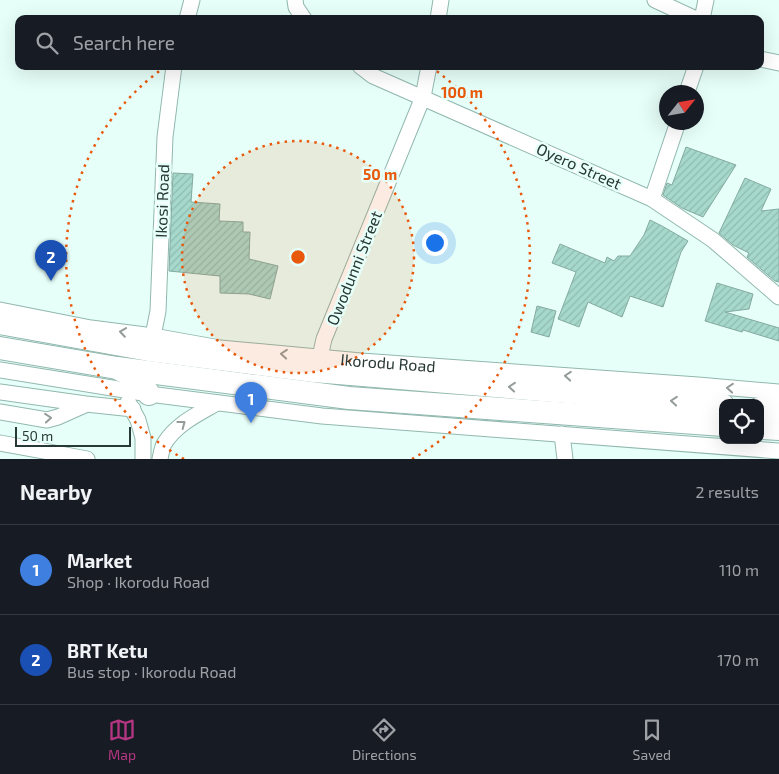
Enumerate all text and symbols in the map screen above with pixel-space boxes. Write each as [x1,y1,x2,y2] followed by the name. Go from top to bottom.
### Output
[15,15,764,70] search box
[33,29,61,57] icon: search
[73,31,175,54] text: Search here
[441,83,483,101] text: 100 m
[659,85,704,130] north arrow
[534,138,625,193] street label: Oyero Street
[151,164,172,238] street label: Ikosi Road
[363,165,397,183] text: 50 m
[322,208,385,328] street label: Owodunni Street
[422,230,448,256] your location
[35,240,67,281] pin: 2
[289,248,307,266] centre of rings
[119,327,127,338] one-way arrow
[280,349,288,360] one-way arrow
[340,349,436,375] street label: Ikorodu Road
[564,370,572,381] one-way arrow
[235,382,267,423] pin: 1
[508,382,516,393] one-way arrow
[726,383,734,394] one-way arrow
[670,395,678,406] one-way arrow
[719,399,764,444] map controls
[719,399,764,444] button: locate
[44,412,52,423] one-way arrow
[176,422,185,430] one-way arrow
[15,424,131,447] scale bar
[22,427,53,444] text: 50 m
[20,479,92,504] text: Nearby
[696,482,759,501] text: 2 results
[67,549,132,572] text: Market
[33,560,39,579] text: 1
[719,560,759,579] text: 110 m
[67,572,210,591] text: Shop · Ikorodu Road
[67,639,148,662] text: BRT Ketu
[31,650,41,669] text: 2
[717,650,759,669] text: 170 m
[67,662,236,681] text: Bus stop · Ikorodu Road
[108,716,136,763] tab: Map
[352,716,417,763] tab: Directions
[633,716,671,763] tab: Saved

